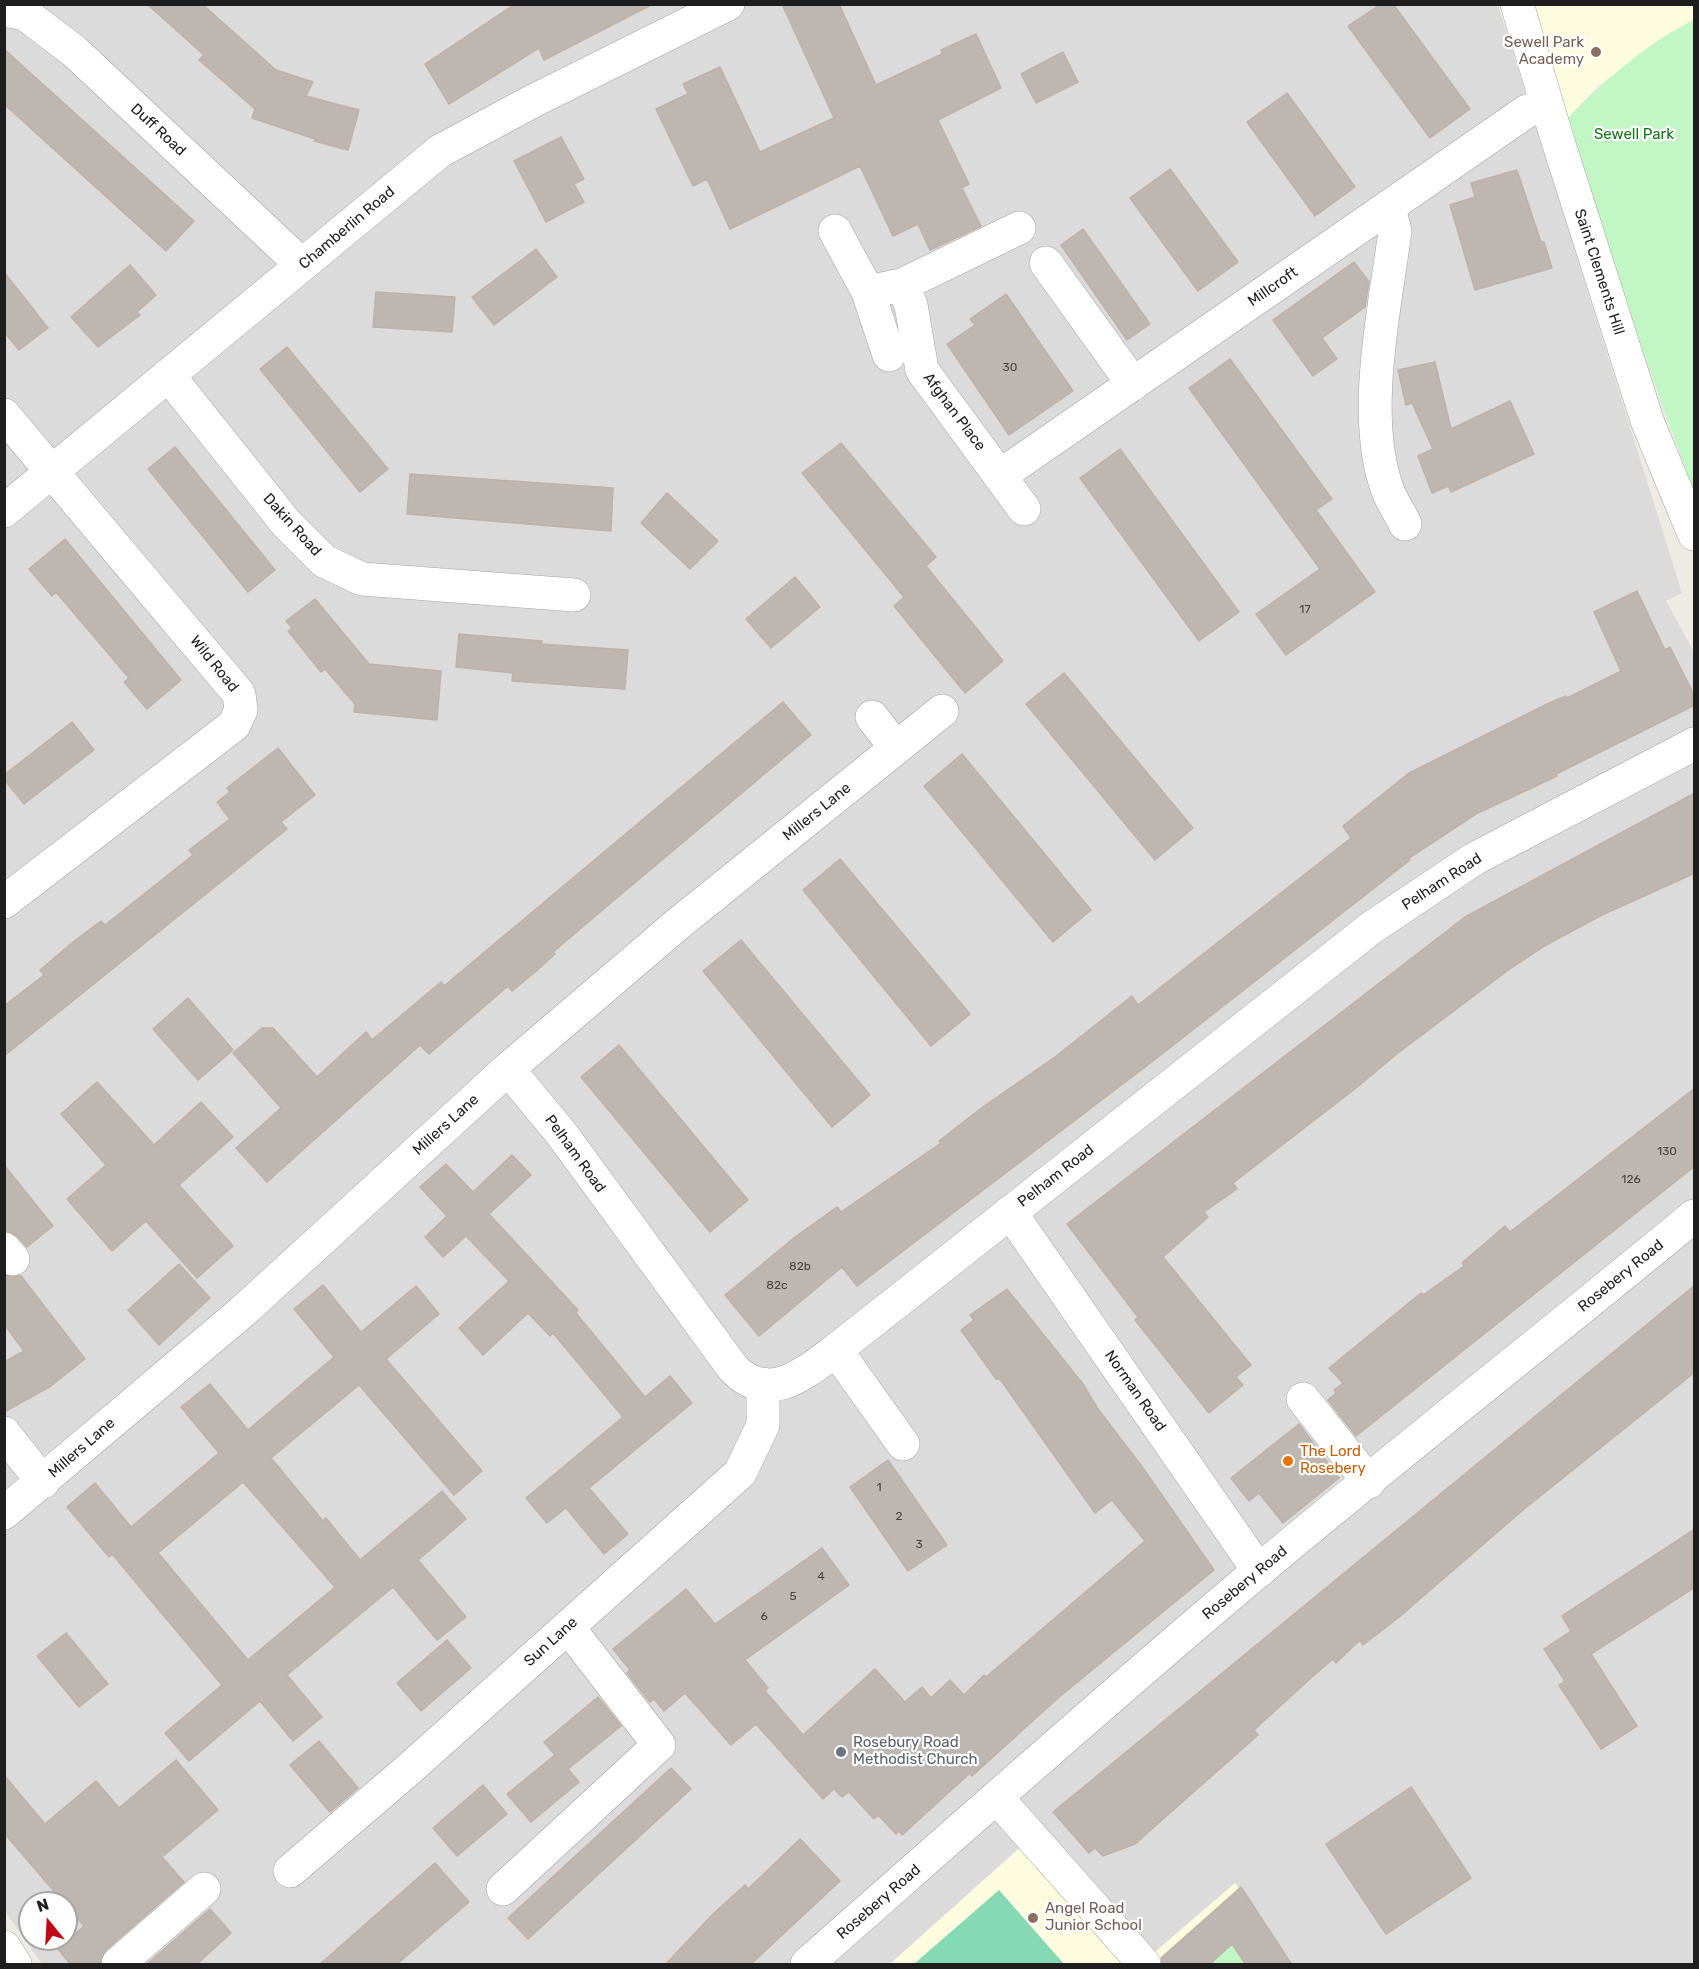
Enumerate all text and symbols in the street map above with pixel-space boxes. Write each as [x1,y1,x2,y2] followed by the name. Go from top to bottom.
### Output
[1504,34,1584,69] place label: Sewell Park Academy
[1589,45,1603,59] marker: Sewell Park Academy
[127,100,189,160] street label: Duff Road
[1594,126,1674,144] park label: Sewell Park
[296,183,398,273] street label: Chamberlin Road
[1570,207,1628,337] street label: Saint Clements Hill
[1245,263,1301,311] street label: Millcroft
[1003,361,1017,375] house number: 30
[919,370,989,454] street label: Afghan Place
[259,490,325,560] street label: Dakin Road
[1299,603,1311,617] house number: 17
[186,632,242,696] street label: Wild Road
[779,779,855,845] street label: Millers Lane
[1399,850,1485,914] street label: Pelham Road
[409,1091,483,1159] street label: Millers Lane
[541,1112,609,1196] street label: Pelham Road
[1014,1141,1098,1211] street label: Pelham Road
[1657,1145,1677,1159] house number: 130
[1621,1173,1641,1187] house number: 126
[1575,1236,1667,1316] street label: Rosebery Road
[789,1260,811,1274] house number: 82b
[766,1279,788,1293] house number: 82c
[1100,1347,1170,1435] street label: Norman Road
[45,1414,119,1482] street label: Millers Lane
[1300,1443,1366,1478] place label: The Lord Rosebery
[1281,1454,1295,1468] marker: The Lord Rosebery
[876,1481,882,1495] house number: 1
[895,1510,903,1524] house number: 2
[915,1538,923,1552] house number: 3
[1199,1542,1291,1624] street label: Rosebery Road
[817,1570,825,1584] house number: 4
[789,1590,797,1604] house number: 5
[760,1610,768,1624] house number: 6
[521,1613,581,1671] street label: Sun Lane
[853,1734,978,1769] place label: Rosebury Road Methodist Church
[834,1745,848,1759] marker: Rosebury Road Methodist Church
[834,1861,924,1943] street label: Rosebery Road
[18,1891,78,1951] north arrow
[34,1894,51,1916] text: N
[1045,1900,1142,1935] place label: Angel Road Junior School
[1026,1911,1040,1925] marker: Angel Road Junior School

